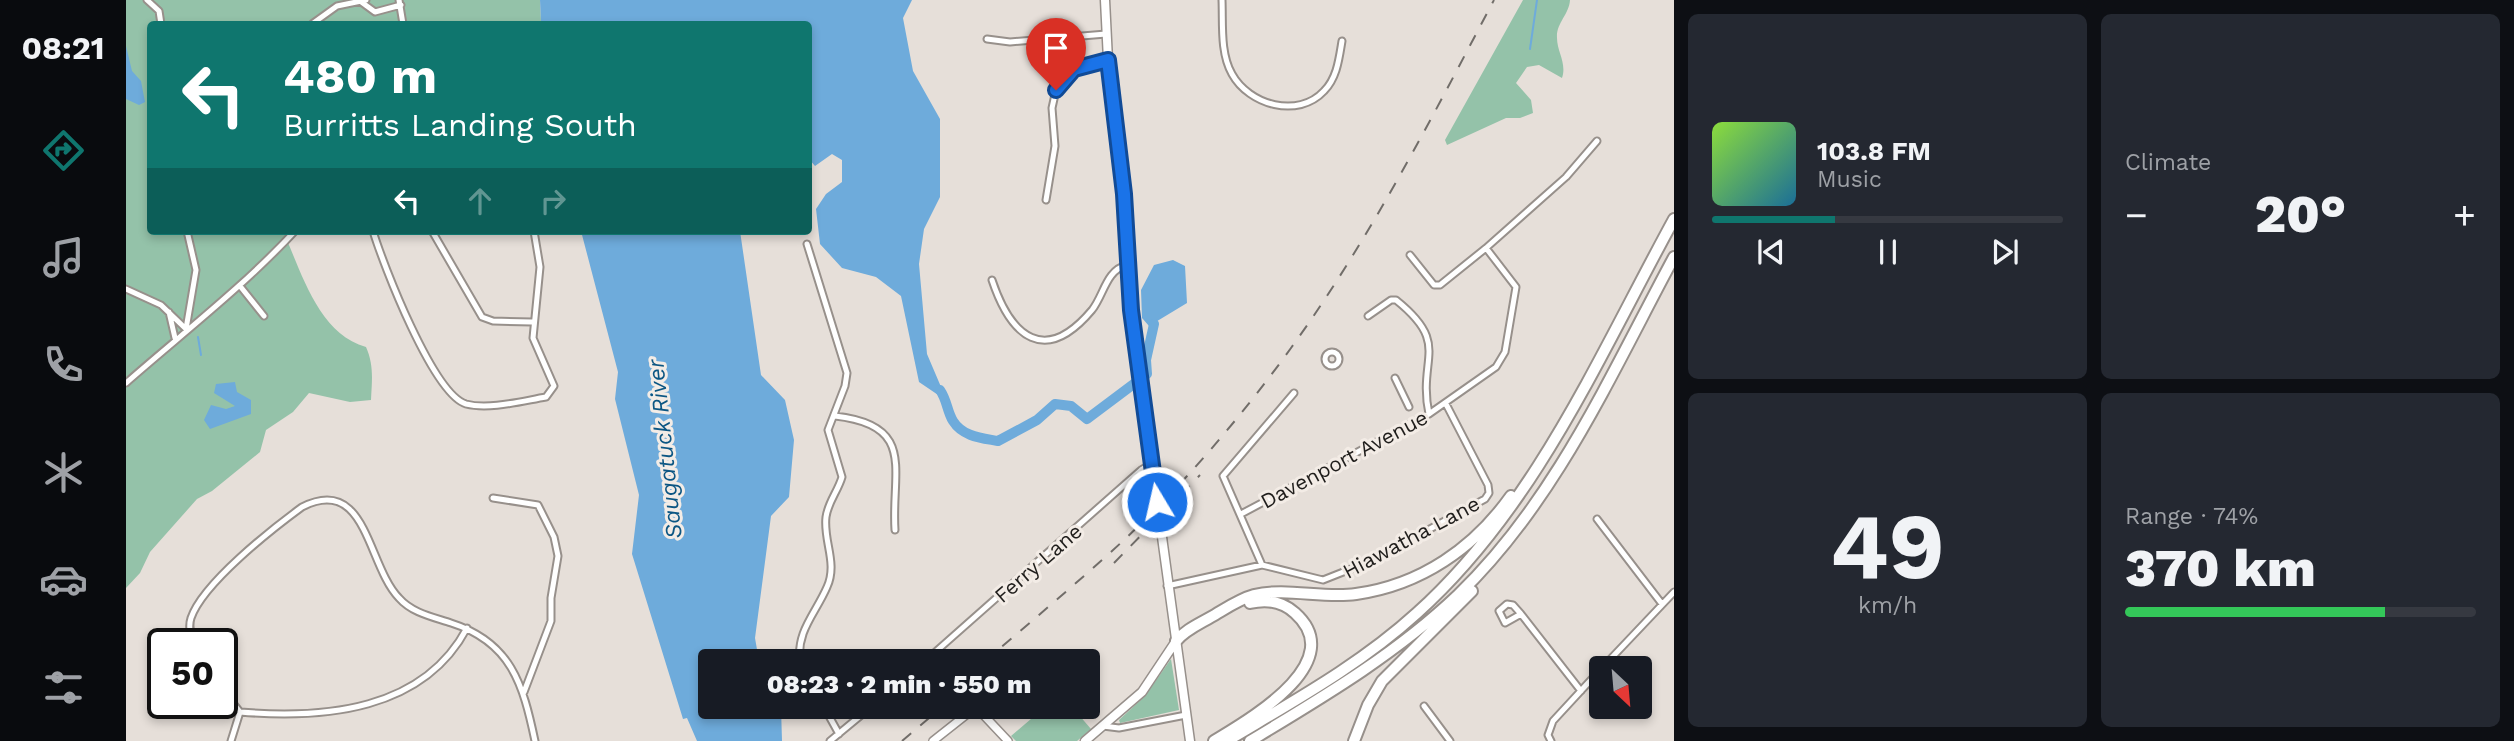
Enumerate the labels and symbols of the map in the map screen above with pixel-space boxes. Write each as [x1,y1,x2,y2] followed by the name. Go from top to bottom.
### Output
[1026,18,1086,90] pin
[642,357,688,540] water label: Saugatuck River
[1256,404,1432,514] street label: Davenport Avenue
[1120,465,1194,539] position arrow
[1338,490,1484,584] street label: Hiawatha Lane
[989,518,1087,608] street label: Ferry Lane
[147,628,238,719] speed limit sign: 50
[1589,656,1652,719] north arrow

